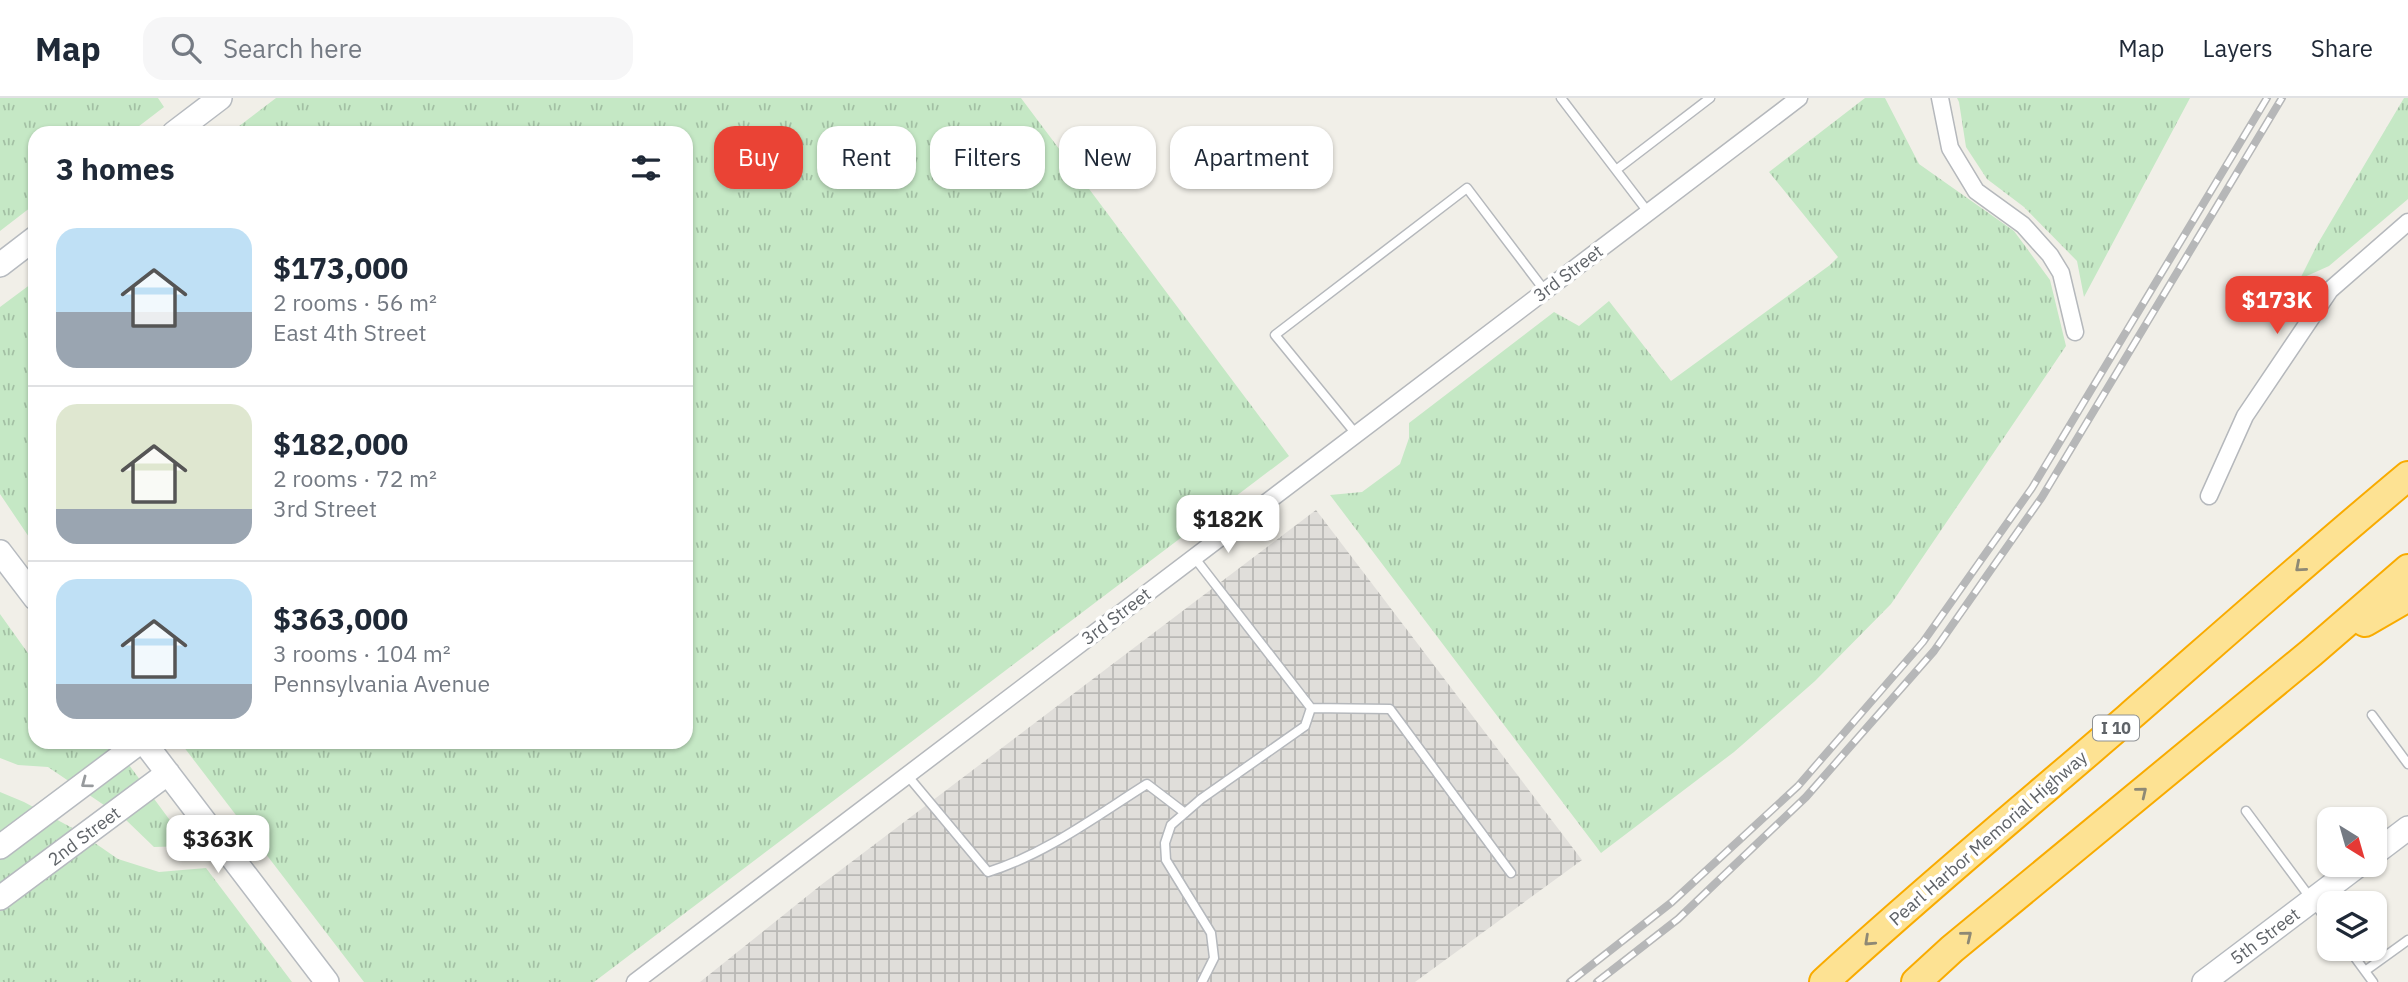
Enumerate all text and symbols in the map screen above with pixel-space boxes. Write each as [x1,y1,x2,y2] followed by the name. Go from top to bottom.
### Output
[143,17,633,80] search box
[35,27,101,70] text: Map
[167,29,205,67] icon: search
[223,31,362,65] text: Search here
[2118,32,2165,64] text: Map
[2203,32,2273,64] text: Layers
[2311,32,2373,64] text: Share
[714,126,803,189] chip: Buy
[817,126,916,189] chip: Rent
[930,126,1045,189] chip: Filters
[1059,126,1156,189] chip: New
[1170,126,1333,189] chip: Apartment
[56,149,175,188] text: 3 homes
[627,149,665,187] icon: filters
[1529,239,1607,307] street label: 3rd Street
[273,248,408,287] text: $173,000
[112,256,196,340] icon: home
[2228,276,2326,336] pin: $173K
[2241,284,2313,314] text: $173K
[273,287,437,317] text: 2 rooms · 56 m²
[273,317,427,347] text: East 4th Street
[273,424,408,463] text: $182,000
[112,432,196,516] icon: home
[273,463,437,493] text: 2 rooms · 72 m²
[273,493,377,523] text: 3rd Street
[1179,496,1277,555] pin: $182K
[1192,503,1264,533] text: $182K
[2295,559,2308,571] one-way arrow
[1077,582,1155,650] street label: 3rd Street
[273,599,408,638] text: $363,000
[112,607,196,691] icon: home
[273,638,451,668] text: 3 rooms · 104 m²
[273,668,490,698] text: Pennsylvania Avenue
[2093,716,2139,740] road number: I 10
[1884,746,2092,930] street label: Pearl Harbor Memorial Highway
[81,775,94,787] one-way arrow
[2134,788,2147,800] one-way arrow
[43,801,125,871] street label: 2nd Street
[2317,807,2387,877] north arrow
[2317,807,2387,961] map controls
[169,816,267,875] pin: $363K
[182,823,254,853] text: $363K
[2317,891,2387,961] button: layers
[2226,902,2304,970] street label: 5th Street
[1958,932,1971,944] one-way arrow
[1864,933,1877,945] one-way arrow

